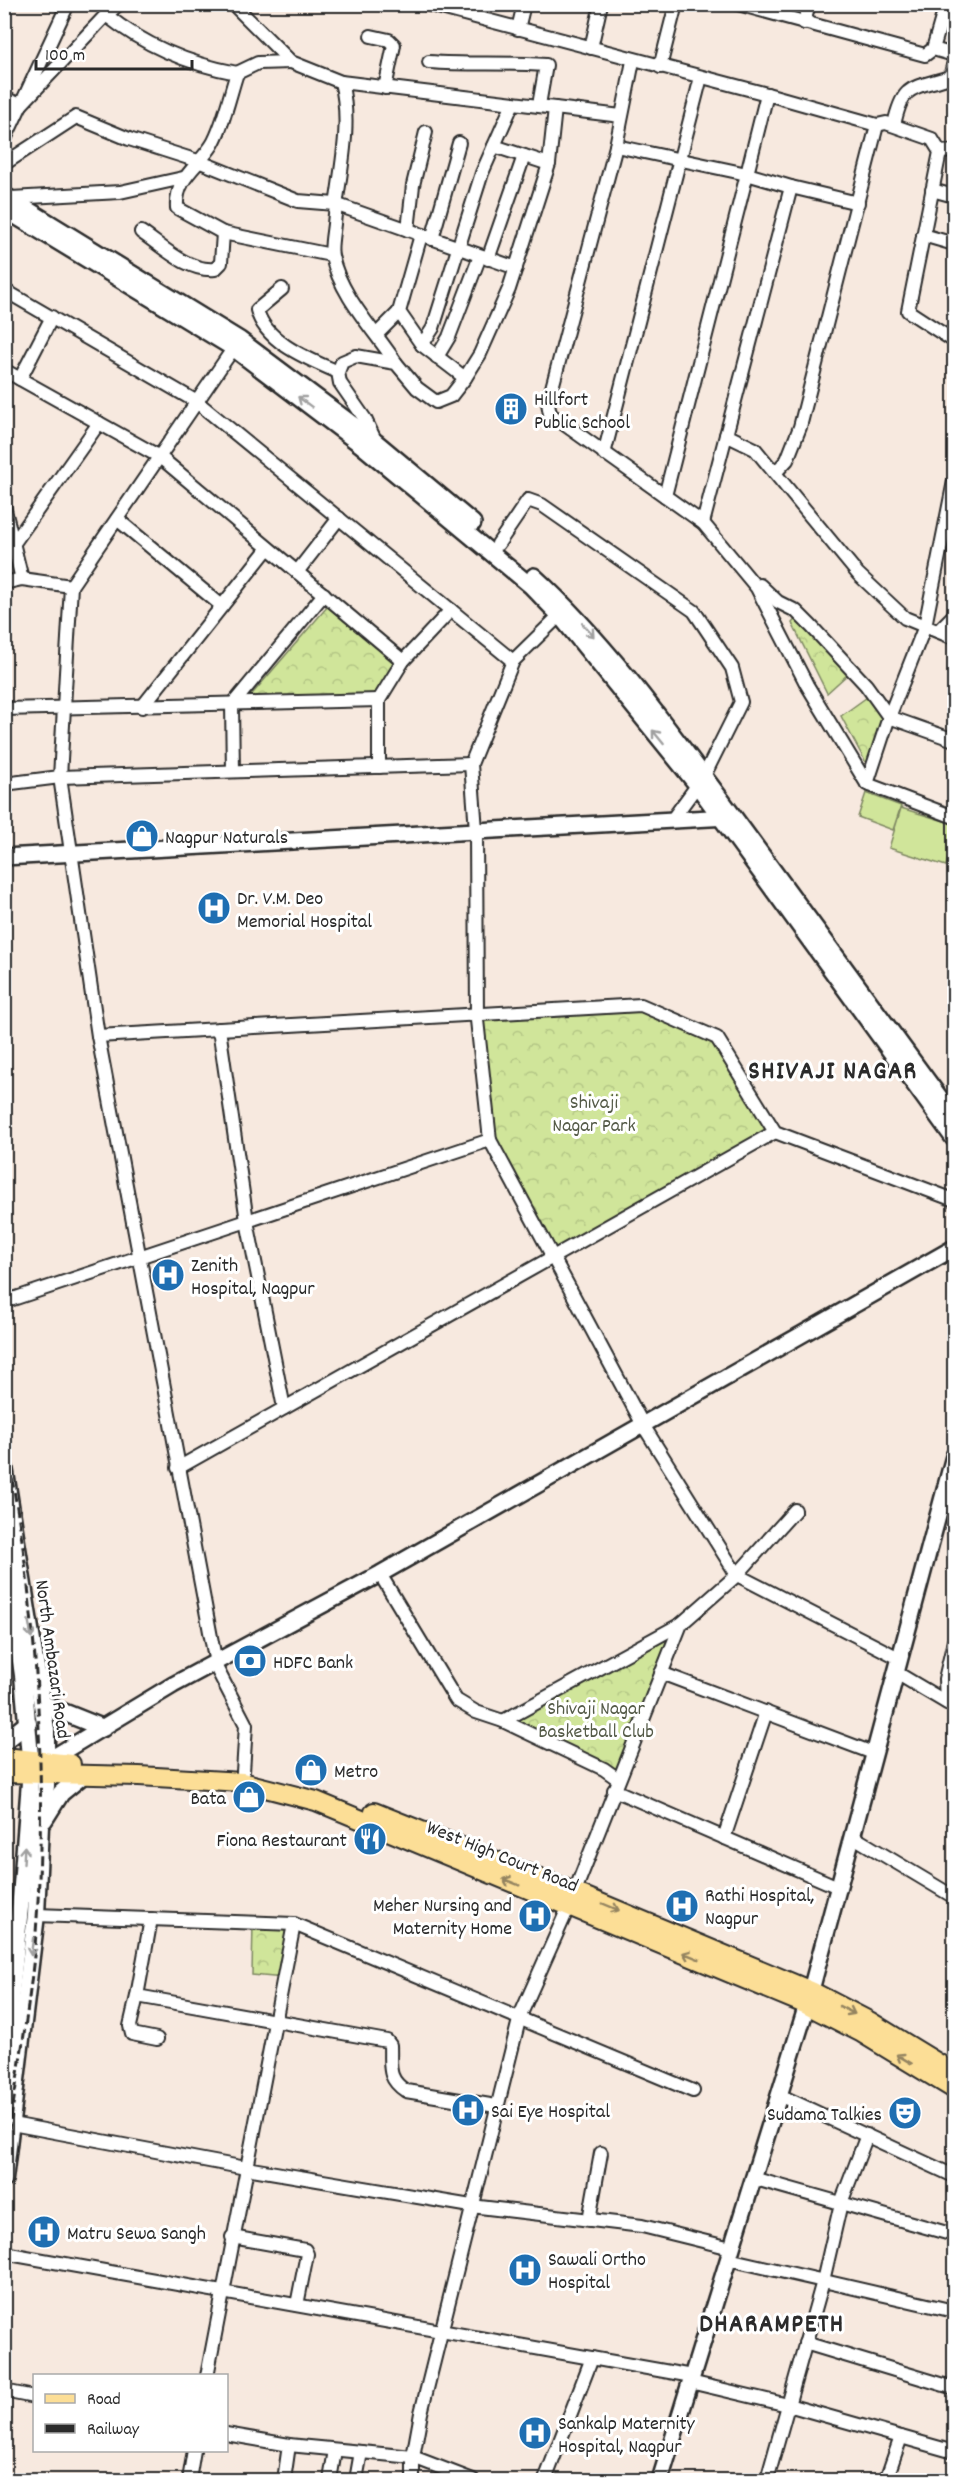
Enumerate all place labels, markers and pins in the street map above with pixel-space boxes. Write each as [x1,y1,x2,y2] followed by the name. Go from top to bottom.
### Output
[534,387,630,438] place label: Hillfort Public School
[493,391,529,427] building icon: Hillfort Public School
[124,818,160,854] shop icon: Nagpur Naturals
[165,825,288,853] place label: Nagpur Naturals
[237,886,372,937] place label: Dr. V.M. Deo Memorial Hospital
[196,890,232,926] hospital icon: Dr. V.M. Deo Memorial Hospital
[191,1253,315,1304] place label: Zenith Hospital, Nagpur
[150,1257,186,1293] hospital icon: Zenith Hospital, Nagpur
[232,1643,268,1679] bank icon: HDFC Bank
[273,1650,353,1678] place label: HDFC Bank
[293,1752,329,1788] shop icon: Metro
[334,1759,378,1787] place label: Metro
[231,1779,267,1815] shop icon: Bata
[190,1786,227,1814] place label: Bata
[352,1821,388,1857] restaurant icon: Fiona Restaurant
[217,1828,347,1856] place label: Fiona Restaurant
[705,1883,815,1934] place label: Rathi Hospital, Nagpur
[664,1888,700,1924] hospital icon: Rathi Hospital, Nagpur
[373,1893,512,1944] place label: Meher Nursing and Maternity Home
[517,1898,553,1934] hospital icon: Meher Nursing and Maternity Home
[450,2092,486,2128] hospital icon: Sai Eye Hospital
[887,2095,923,2131] theatre icon: Sudama Talkies
[491,2099,610,2127] place label: Sai Eye Hospital
[767,2102,882,2130] place label: Sudama Talkies
[26,2214,62,2250] hospital icon: Matru Sewa Sangh
[67,2221,206,2249] place label: Matru Sewa Sangh
[548,2247,646,2298] place label: Sawali Ortho Hospital
[507,2252,543,2288] hospital icon: Sawali Ortho Hospital
[558,2411,696,2462] place label: Sankalp Maternity Hospital, Nagpur
[517,2415,553,2451] hospital icon: Sankalp Maternity Hospital, Nagpur

